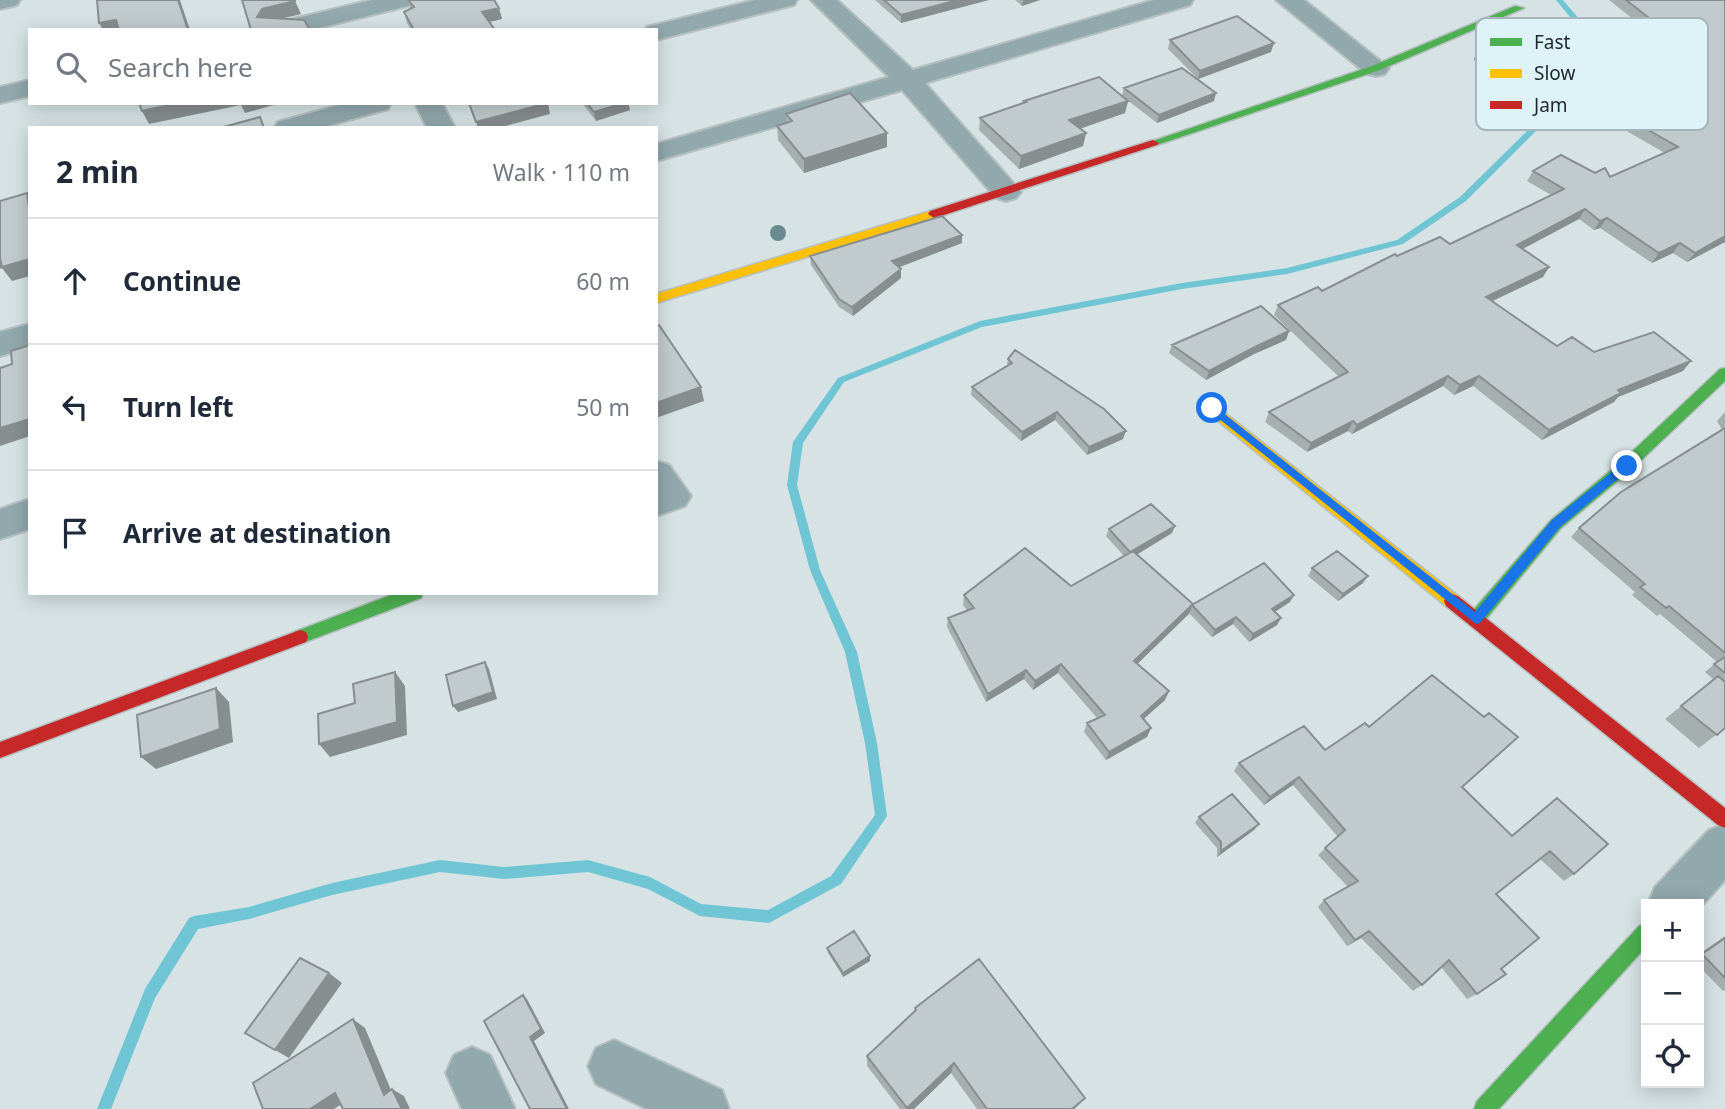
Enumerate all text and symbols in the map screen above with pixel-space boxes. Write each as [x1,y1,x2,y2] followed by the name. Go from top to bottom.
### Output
[1476,18,1708,130] legend
[28,28,658,105] search box
[1534,29,1571,55] text: Fast
[52,48,90,86] icon: search
[108,49,253,85] text: Search here
[1534,60,1575,86] text: Slow
[1532,92,1568,118] text: Jam
[56,151,139,192] text: 2 min
[493,156,630,188] text: Walk · 110 m
[56,262,94,300] icon: ahead
[123,263,241,299] text: Continue
[576,265,630,297] text: 60 m
[56,388,94,426] icon: left
[123,389,234,425] text: Turn left
[576,391,630,423] text: 50 m
[1196,392,1227,423] route start
[1611,450,1642,481] route end
[56,514,94,552] icon: arrive
[123,515,392,551] text: Arrive at destination
[1641,899,1704,1088] map controls
[1641,899,1704,962] button: +
[1641,962,1704,1025] button: −
[1641,1025,1704,1088] button: locate

